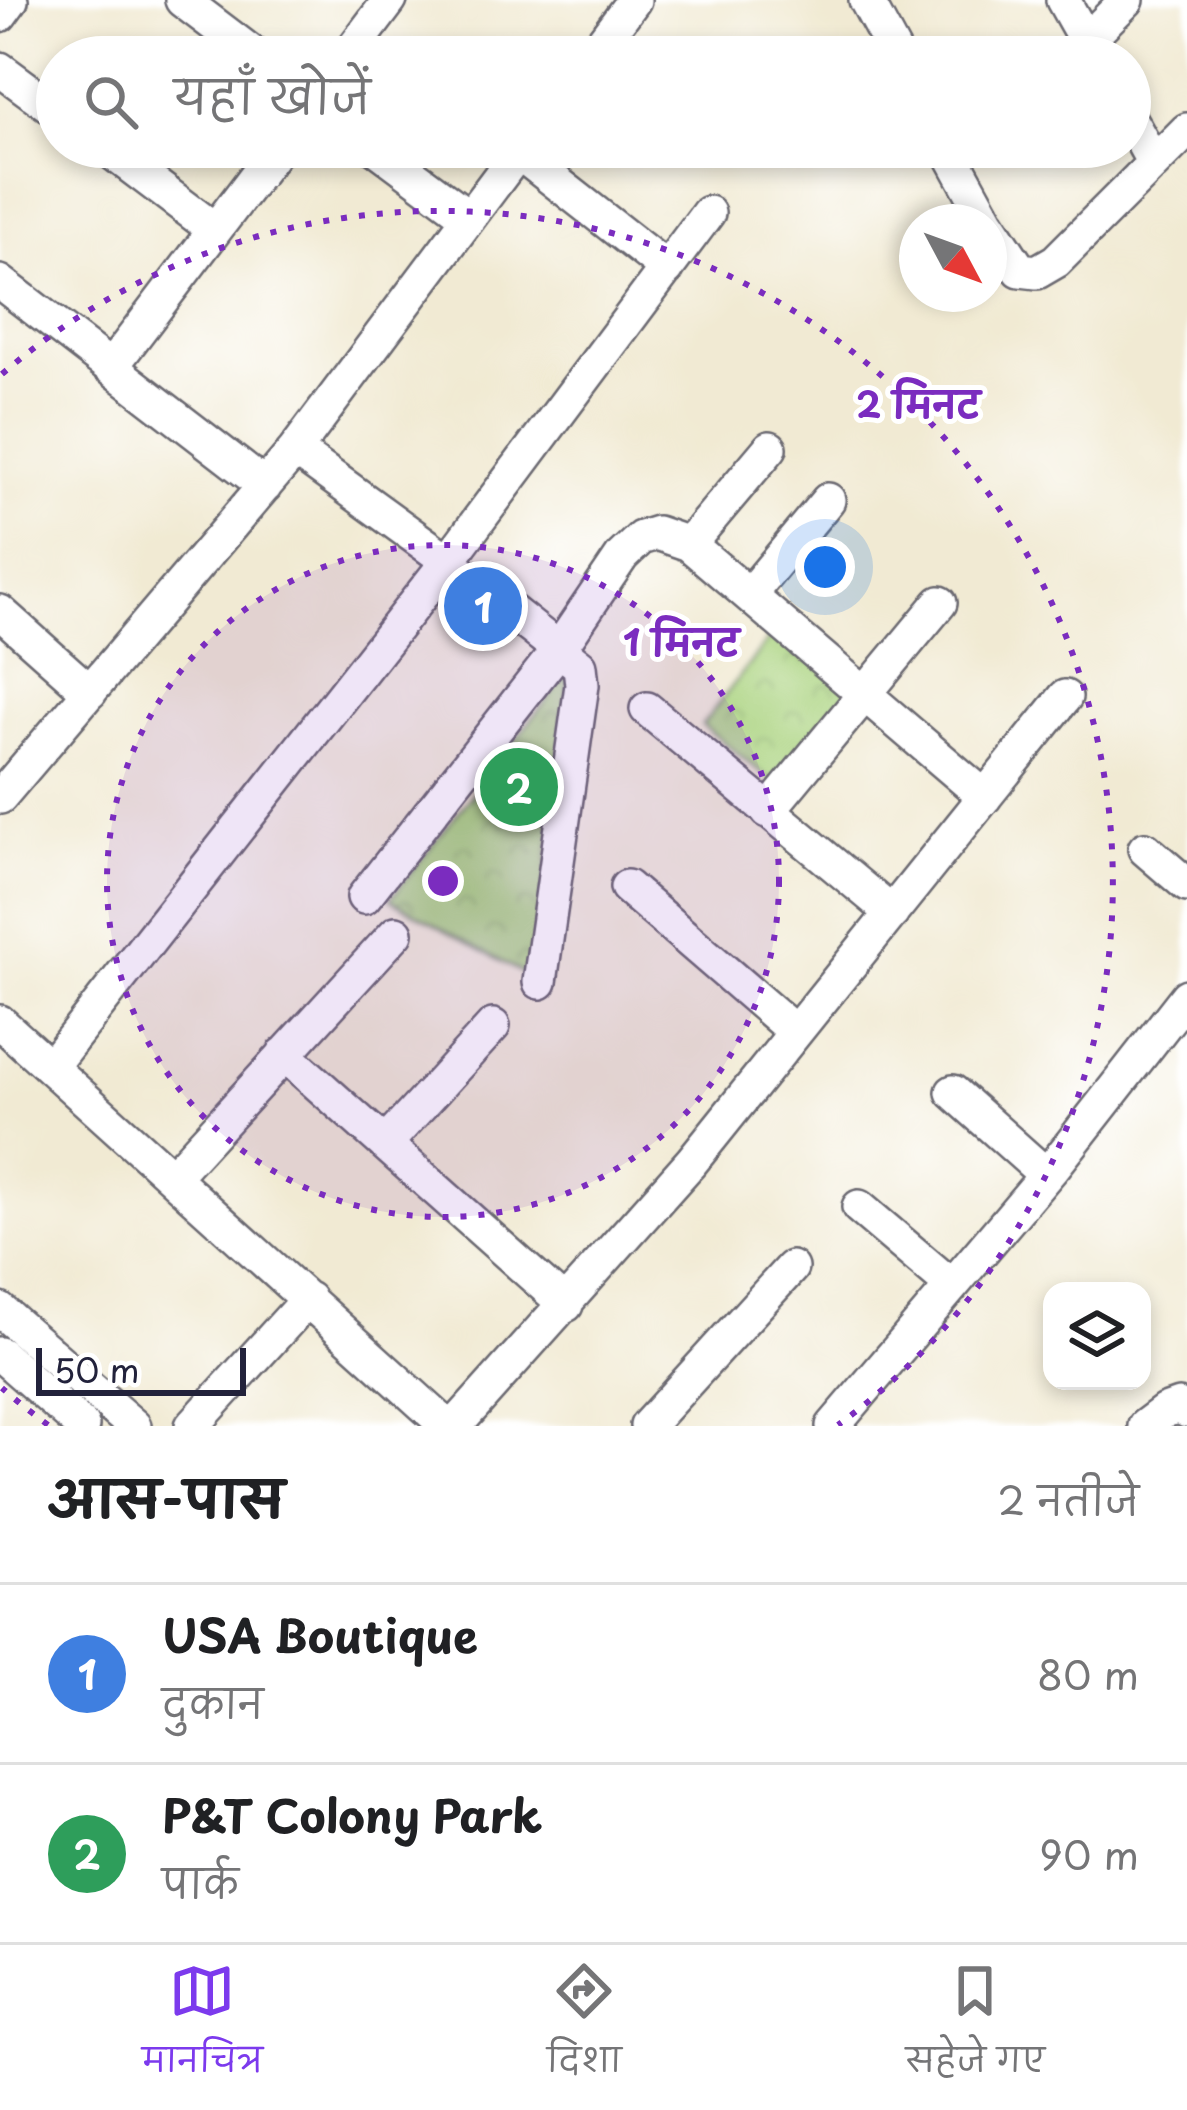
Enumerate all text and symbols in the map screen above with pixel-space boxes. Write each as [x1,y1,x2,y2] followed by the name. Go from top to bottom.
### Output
[36,36,1151,168] search box
[174,61,371,129] text: यहाँ खोजें
[78,69,144,135] icon: search
[899,204,1007,312] north arrow
[856,376,983,430] text: 2 मिनट
[795,537,855,597] your location
[444,561,522,651] pin: 1
[623,614,742,668] text: 1 मिनट
[480,742,558,832] pin: 2
[422,860,464,902] centre of rings
[1043,1282,1151,1390] map controls
[1043,1282,1151,1390] button: layers
[36,1342,246,1395] scale bar
[54,1344,140,1394] text: 50 m
[48,1458,284,1535] text: आस-पास
[998,1469,1139,1528] text: 2 नतीजे
[162,1600,478,1668] text: USA Boutique
[78,1644,96,1703] text: 1
[1037,1644,1139,1703] text: 80 m
[162,1672,263,1731] text: दुकान
[162,1780,542,1848] text: P&T Colony Park
[73,1824,101,1883] text: 2
[1039,1824,1139,1883] text: 90 m
[162,1852,239,1911] text: पार्क
[142,1958,263,2097] tab: मानचित्र
[547,1958,622,2097] tab: दिशा
[906,1958,1045,2097] tab: सहेजे गए

